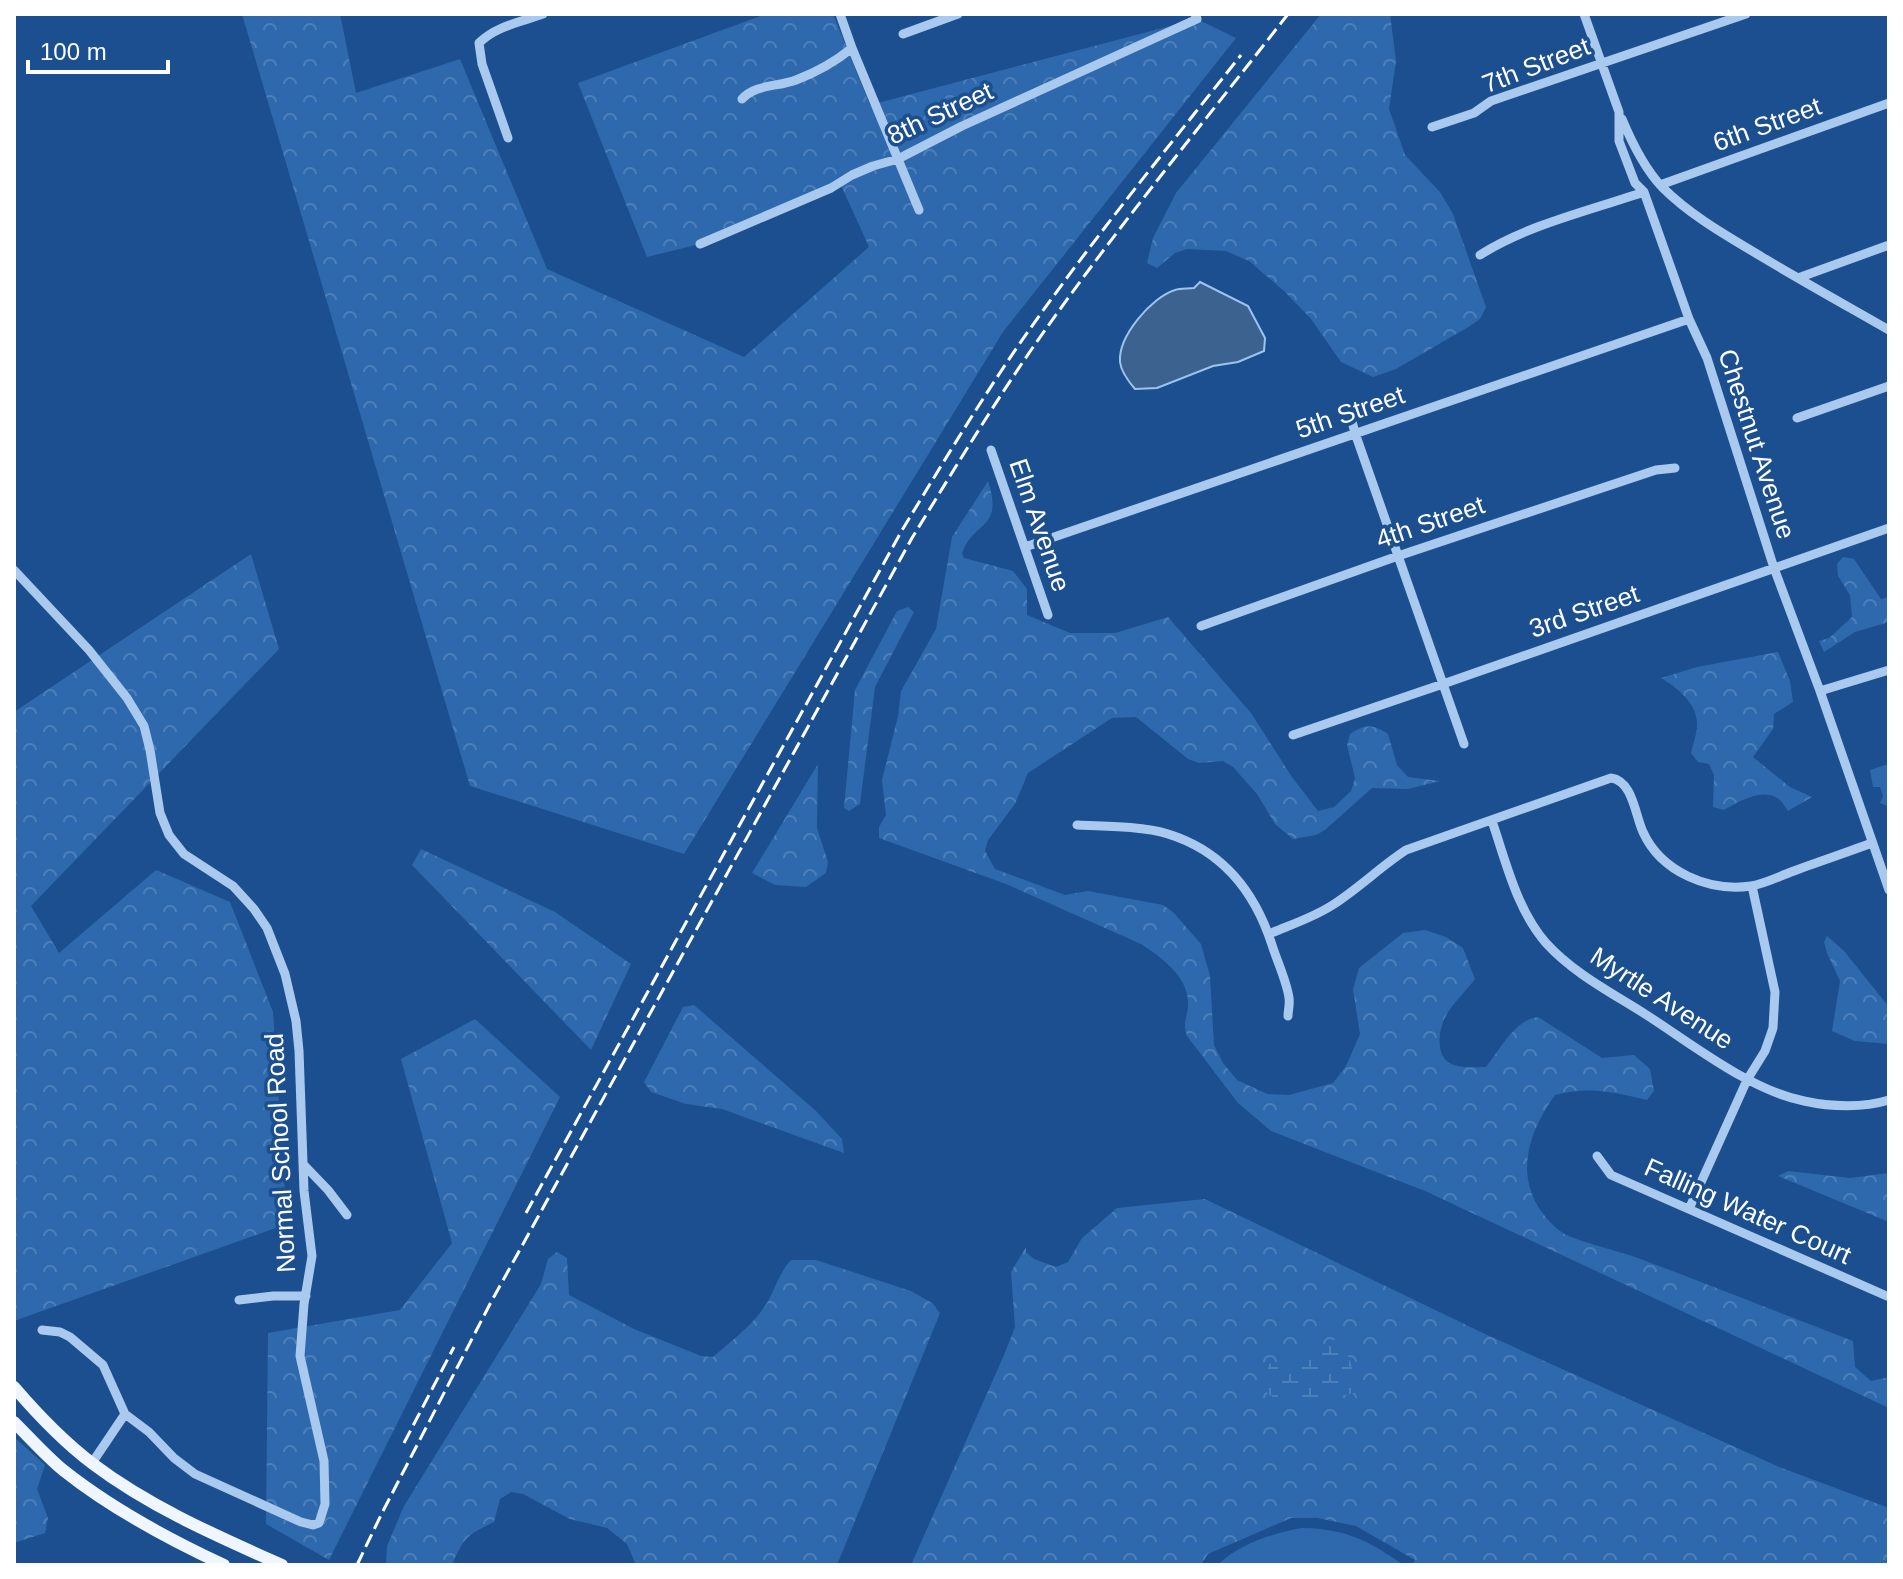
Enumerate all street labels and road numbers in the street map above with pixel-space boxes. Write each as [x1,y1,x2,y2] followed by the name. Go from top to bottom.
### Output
[1478,31,1595,99] street label: 7th Street
[883,75,998,150] street label: 8th Street
[1709,90,1826,157] street label: 6th Street
[1712,345,1802,543] street label: Chestnut Avenue
[1292,379,1409,445] street label: 5th Street
[1003,455,1077,595] street label: Elm Avenue
[1372,489,1489,555] street label: 4th Street
[1525,578,1644,644] street label: 3rd Street
[1585,941,1739,1055] street label: Myrtle Avenue
[259,1032,301,1274] street label: Normal School Road
[1640,1152,1857,1270] street label: Falling Water Court

